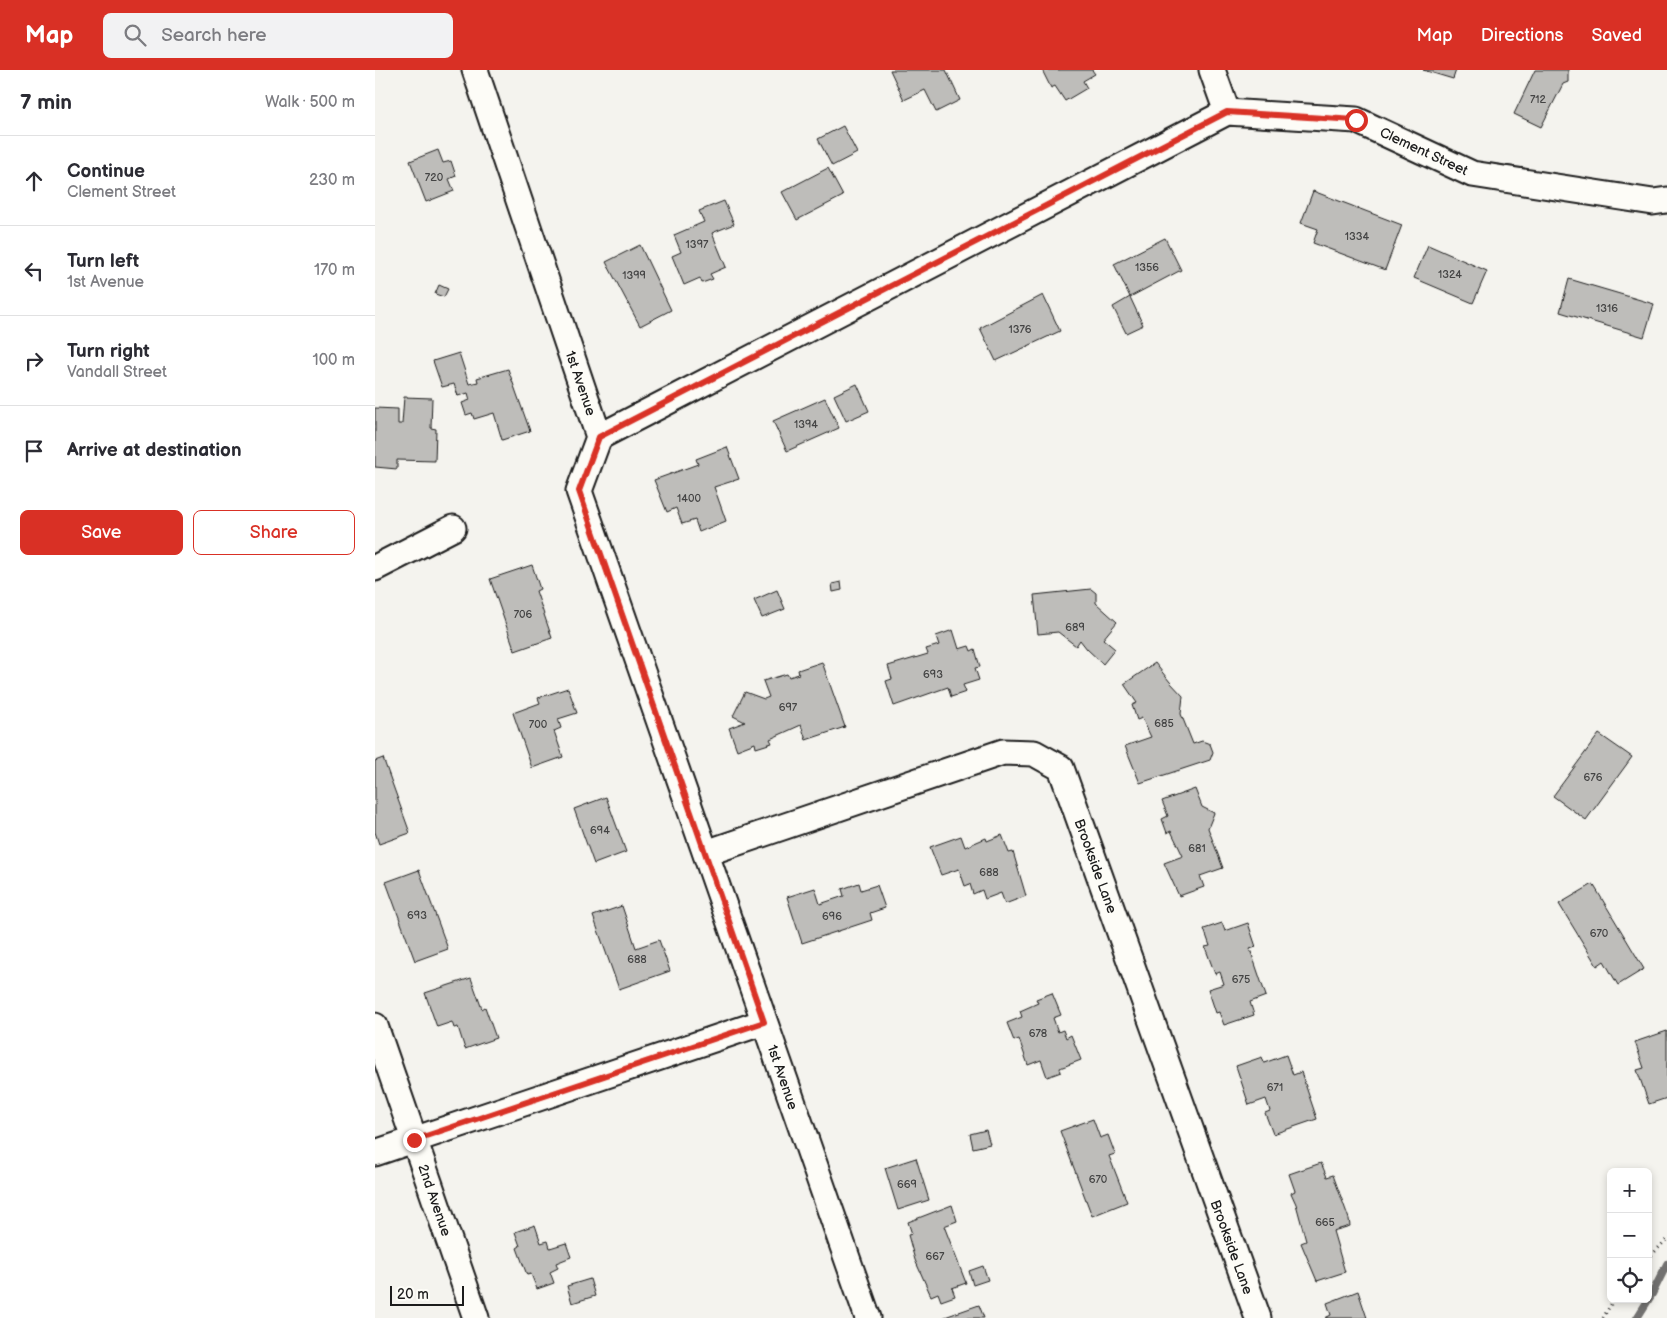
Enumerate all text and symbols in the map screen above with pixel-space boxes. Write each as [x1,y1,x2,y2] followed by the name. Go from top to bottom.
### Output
[103,13,453,58] search box
[25,21,73,50] text: Map
[121,21,149,49] icon: search
[161,24,267,47] text: Search here
[1417,25,1453,46] text: Map
[1481,25,1563,46] text: Directions
[1591,25,1642,46] text: Saved
[20,90,72,115] text: 7 min
[265,93,355,112] text: Walk · 500 m
[1530,93,1547,106] house number: 712
[1345,109,1368,132] route start
[1377,124,1471,180] street label: Clement Street
[67,160,145,183] text: Continue
[20,167,48,195] icon: ahead
[309,171,355,190] text: 230 m
[425,171,444,184] house number: 720
[67,183,176,202] text: Clement Street
[1345,230,1370,243] house number: 1334
[686,238,709,251] house number: 1397
[67,250,139,273] text: Turn left
[20,257,48,285] icon: left
[314,261,355,280] text: 170 m
[1135,261,1159,274] house number: 1356
[1438,268,1462,281] house number: 1324
[622,269,646,282] house number: 1399
[67,273,144,292] text: 1st Avenue
[1596,302,1618,315] house number: 1316
[1008,323,1032,336] house number: 1376
[67,340,150,363] text: Turn right
[20,347,48,375] icon: right
[562,349,600,418] street label: 1st Avenue
[312,351,355,370] text: 100 m
[67,363,167,382] text: Vandall Street
[794,418,818,431] house number: 1394
[20,437,48,465] icon: arrive
[67,439,242,462] text: Arrive at destination
[677,492,701,505] house number: 1400
[20,510,183,555] button: Save
[193,510,355,555] button: Share
[514,608,533,621] house number: 706
[1065,621,1085,634] house number: 689
[923,668,943,681] house number: 693
[779,701,798,714] house number: 697
[1154,717,1174,730] house number: 685
[529,718,548,731] house number: 700
[1584,771,1603,784] house number: 676
[1071,817,1120,916] street label: Brookside Lane
[590,824,610,837] house number: 694
[1188,842,1206,855] house number: 681
[979,866,999,879] house number: 688
[407,909,427,922] house number: 693
[822,910,842,923] house number: 696
[1590,927,1609,940] house number: 670
[627,953,647,966] house number: 688
[1232,973,1250,986] house number: 675
[1029,1027,1047,1040] house number: 678
[764,1043,802,1112] street label: 1st Avenue
[1267,1081,1283,1094] house number: 671
[403,1129,426,1152] route end
[414,1162,455,1238] street label: 2nd Avenue
[1607,1168,1652,1303] map controls
[1607,1168,1652,1213] button: +
[1089,1173,1108,1186] house number: 670
[897,1178,917,1191] house number: 669
[1207,1198,1256,1297] street label: Brookside Lane
[1607,1213,1652,1258] button: −
[1315,1216,1335,1229] house number: 665
[926,1250,945,1263] house number: 667
[1607,1258,1652,1303] button: locate
[390,1283,464,1306] scale bar
[397,1286,429,1303] text: 20 m

